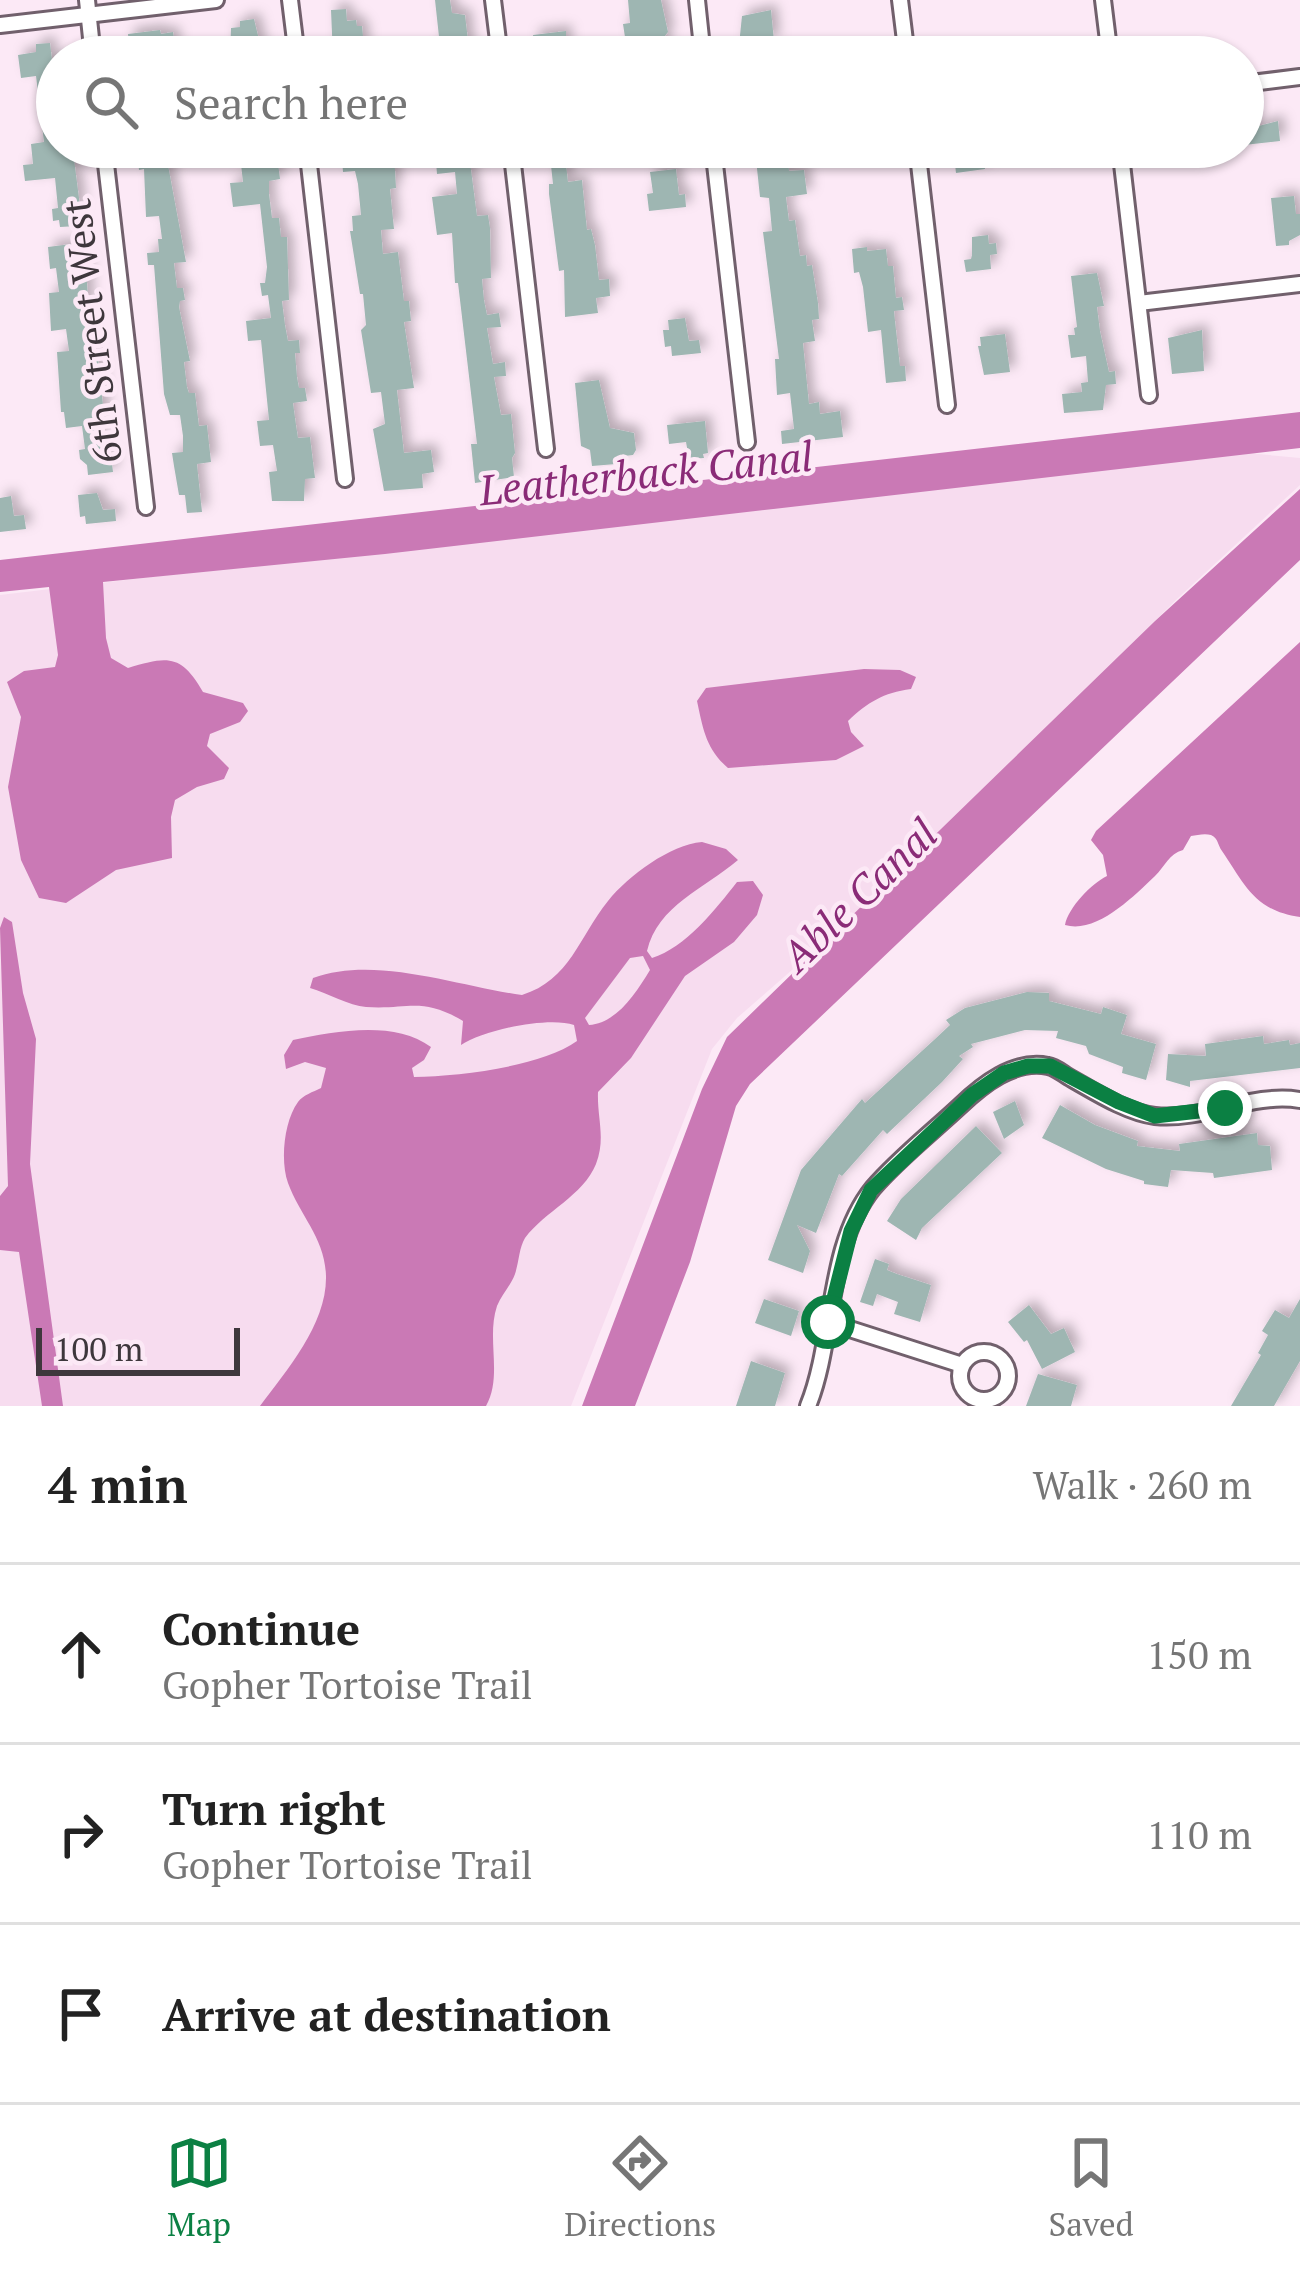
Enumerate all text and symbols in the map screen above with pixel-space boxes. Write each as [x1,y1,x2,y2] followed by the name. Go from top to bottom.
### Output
[36,36,1264,168] search box
[78,69,144,135] icon: search
[174,72,408,132] text: Search here
[49,196,133,466] street label: 6th Street West
[475,427,816,517] water label: Leatherback Canal
[766,805,949,985] water label: Able Canal
[1198,1081,1252,1135] route end
[801,1295,855,1349] route start
[36,1322,240,1375] scale bar
[54,1327,143,1370] text: 100 m
[48,1450,188,1518] text: 4 min
[1033,1458,1252,1510] text: Walk · 260 m
[162,1598,360,1658] text: Continue
[48,1621,114,1687] icon: ahead
[1147,1628,1252,1680] text: 150 m
[162,1658,533,1710] text: Gopher Tortoise Trail
[162,1778,386,1838] text: Turn right
[48,1801,114,1867] icon: right
[1147,1808,1252,1860] text: 110 m
[162,1838,533,1890] text: Gopher Tortoise Trail
[48,1981,114,2047] icon: arrive
[162,1984,611,2044] text: Arrive at destination
[166,2130,232,2245] tab: Map
[564,2130,716,2245] tab: Directions
[1049,2130,1134,2245] tab: Saved

